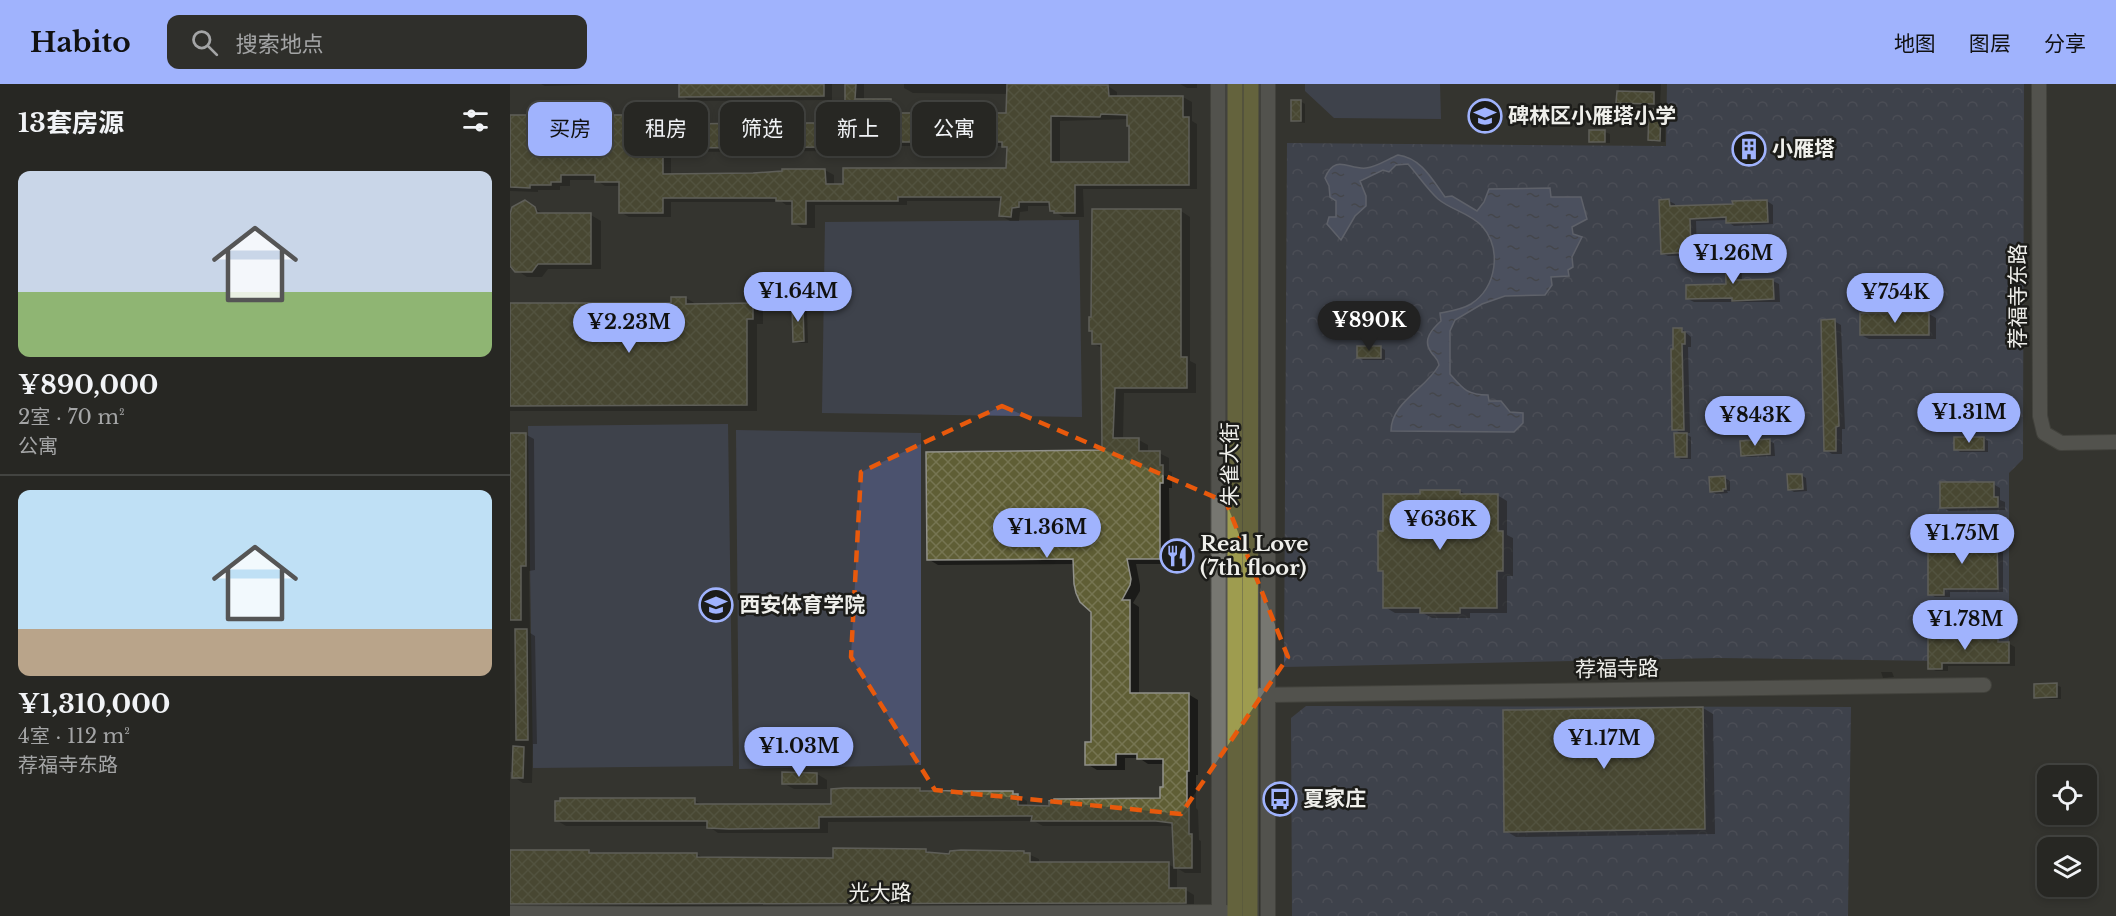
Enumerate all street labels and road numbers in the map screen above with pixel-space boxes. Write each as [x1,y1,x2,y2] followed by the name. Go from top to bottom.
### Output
[2005,244,2031,349] street label: 荐福寺东路
[1217,422,1243,506] street label: 朱雀大街
[1575,655,1659,683] street label: 荐福寺路
[849,880,912,906] street label: 光大路

